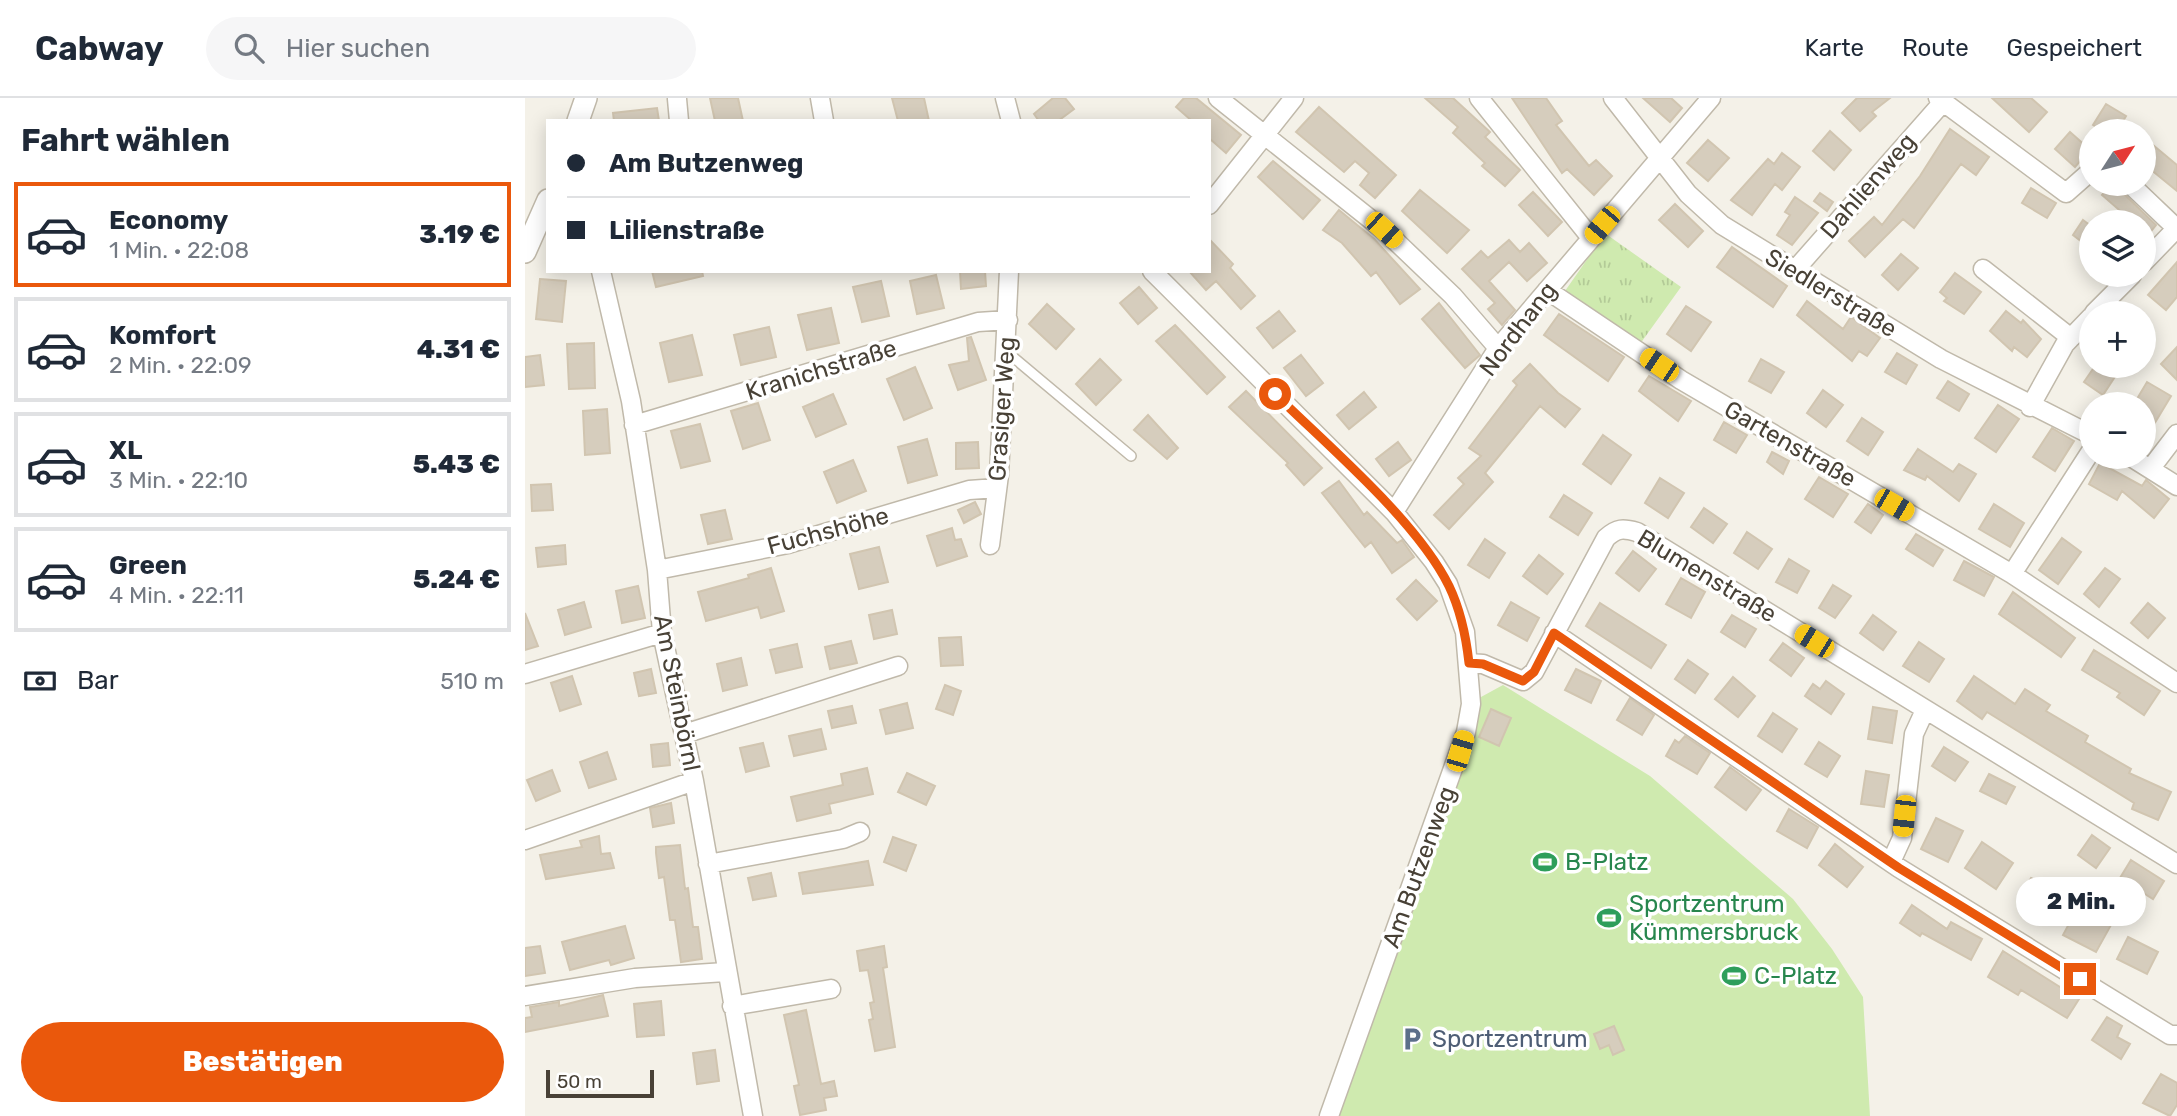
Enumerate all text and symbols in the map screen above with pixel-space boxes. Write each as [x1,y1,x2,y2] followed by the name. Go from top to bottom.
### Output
[206,17,696,80] search box
[35,29,164,68] text: Cabway
[230,29,268,67] icon: search
[286,33,430,64] text: Hier suchen
[1805,34,1864,62] text: Karte
[1902,34,1969,62] text: Route
[2007,34,2142,62] text: Gespeichert
[2079,119,2156,196] north arrow
[2079,119,2156,469] map controls
[21,121,230,159] text: Fahrt wählen
[1815,128,1921,244] street label: Dahlienweg
[609,148,804,179] text: Am Butzenweg
[1581,202,1624,248] car
[25,203,88,266] icon: car
[109,205,228,236] text: Economy
[1362,208,1407,252] car
[2079,210,2156,287] button: layers
[609,215,764,246] text: Lilienstraße
[419,219,500,250] text: 3.19 €
[109,236,249,264] text: 1 Min. · 22:08
[1760,243,1902,343] street label: Siedlerstraße
[1474,277,1562,381] street label: Nordhang
[2079,301,2156,378] button: +
[25,318,88,381] icon: car
[109,320,216,351] text: Komfort
[417,334,500,365] text: 4.31 €
[742,334,900,406] street label: Kranichstraße
[983,336,1021,482] street label: Grasiger Weg
[1636,345,1683,385] car
[109,351,252,379] text: 2 Min. · 22:09
[1259,378,1291,410] route start
[2079,392,2156,469] button: −
[1719,395,1861,493] street label: Gartenstraße
[25,433,88,496] icon: car
[109,435,142,466] text: XL
[413,449,500,480] text: 5.43 €
[109,466,248,494] text: 3 Min. · 22:10
[1871,485,1918,525] car
[764,501,892,561] street label: Fuchshöhe
[1633,524,1781,628] street label: Blumenstraße
[25,548,88,611] icon: car
[109,550,187,581] text: Green
[413,564,500,595] text: 5.24 €
[109,581,244,609] text: 4 Min. · 22:11
[648,612,706,774] street label: Am Steinbörnl
[1791,621,1838,661] car
[21,662,59,700] icon: cash
[77,665,119,696] text: Bar
[440,667,504,695] text: 510 m
[1445,728,1476,774] car
[1377,782,1461,952] street label: Am Butzenweg
[1892,794,1917,838] car
[1531,848,1559,876] sports icon: B-Platz
[1565,848,1648,876] place label: B-Platz
[2015,878,2145,926] callout: 2 Min.
[2047,887,2115,915] text: 2 Min.
[1629,890,1799,946] place label: Sportzentrum Kümmersbruck
[1595,904,1623,932] sports icon: Sportzentrum Kümmersbruck
[1720,962,1748,990] sports icon: C-Platz
[1754,962,1837,990] place label: C-Platz
[2064,963,2096,995] route end
[21,1022,504,1102] button: Bestätigen
[1398,1025,1426,1053] parking icon: Sportzentrum
[1432,1025,1588,1053] place label: Sportzentrum
[546,1067,655,1099] scale bar
[557,1070,602,1093] text: 50 m

